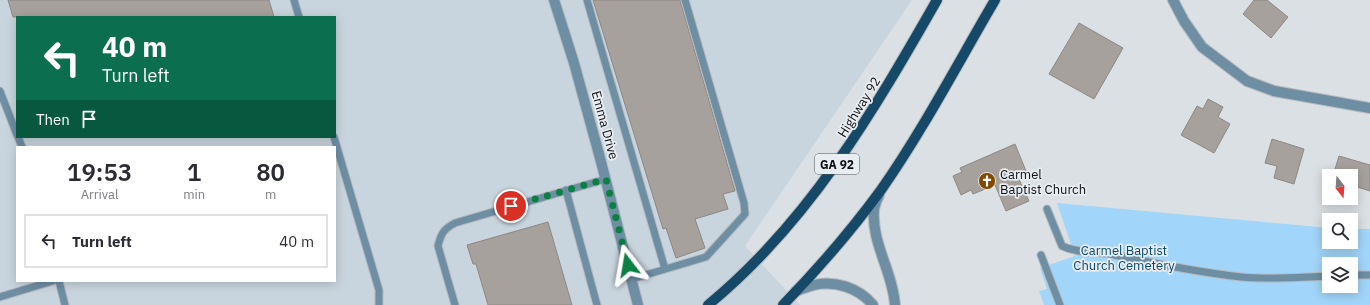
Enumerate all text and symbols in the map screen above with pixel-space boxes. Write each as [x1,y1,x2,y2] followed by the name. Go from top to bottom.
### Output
[102,28,167,65] text: 40 m
[36,32,88,84] icon: left
[102,64,170,87] text: Turn left
[834,73,884,141] street label: Highway 92
[588,89,622,161] street label: Emma Drive
[78,108,100,130] icon: arrive
[36,110,70,129] text: Then
[815,154,859,174] road number: GA 92
[67,156,132,188] text: 19:53
[187,156,201,188] text: 1
[256,156,285,188] text: 80
[1000,166,1086,198] place label: Carmel Baptist Church
[1322,169,1358,205] north arrow
[1322,169,1358,293] map controls
[977,171,997,191] church icon: Carmel Baptist Church
[81,186,119,203] text: Arrival
[183,186,205,203] text: min
[265,186,276,203] text: m
[494,189,528,223] pin
[500,195,522,217] icon: arrive
[1322,213,1358,249] button: search
[38,230,60,252] icon: left
[72,232,132,251] text: Turn left
[279,232,314,251] text: 40 m
[1073,242,1175,274] park label: Carmel Baptist Church Cemetery
[607,244,649,286] position arrow
[1322,257,1358,293] button: layers

